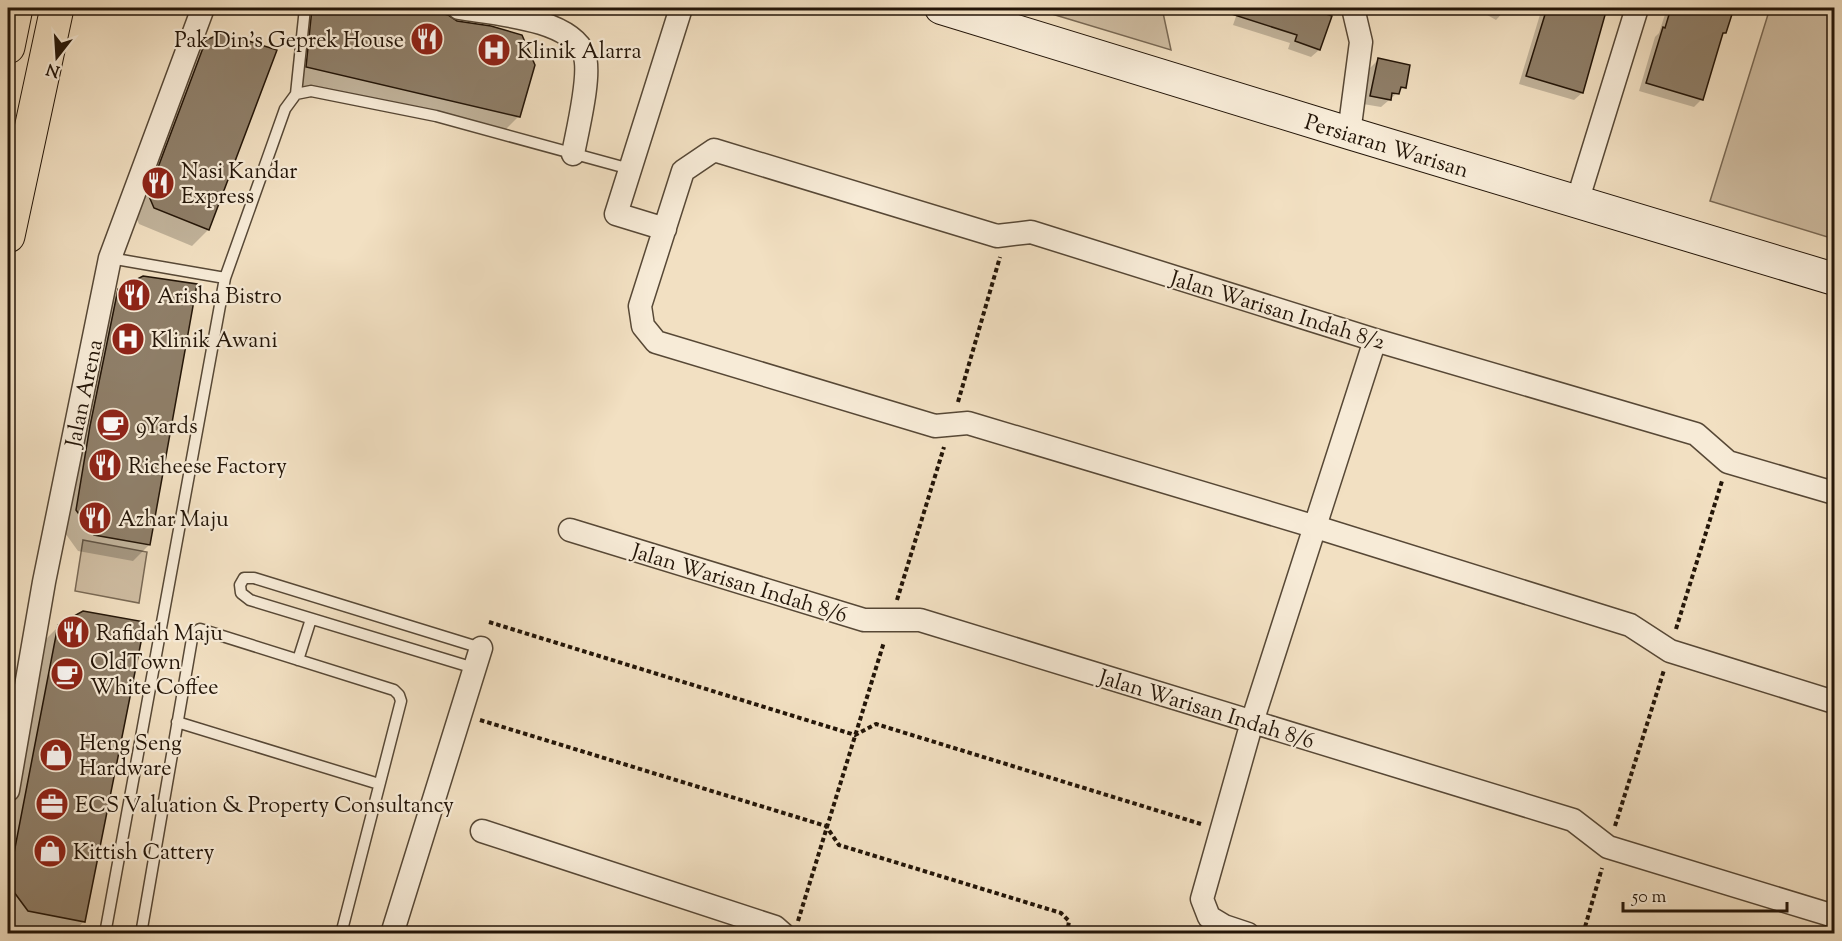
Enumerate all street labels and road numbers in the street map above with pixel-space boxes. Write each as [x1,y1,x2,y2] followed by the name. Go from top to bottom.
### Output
[1300,108,1472,188] street label: Persiaran Warisan
[1165,264,1388,360] street label: Jalan Warisan Indah 8/2
[59,337,113,452] street label: Jalan Arena
[626,537,851,633] street label: Jalan Warisan Indah 8/6
[1093,663,1318,759] street label: Jalan Warisan Indah 8/6

